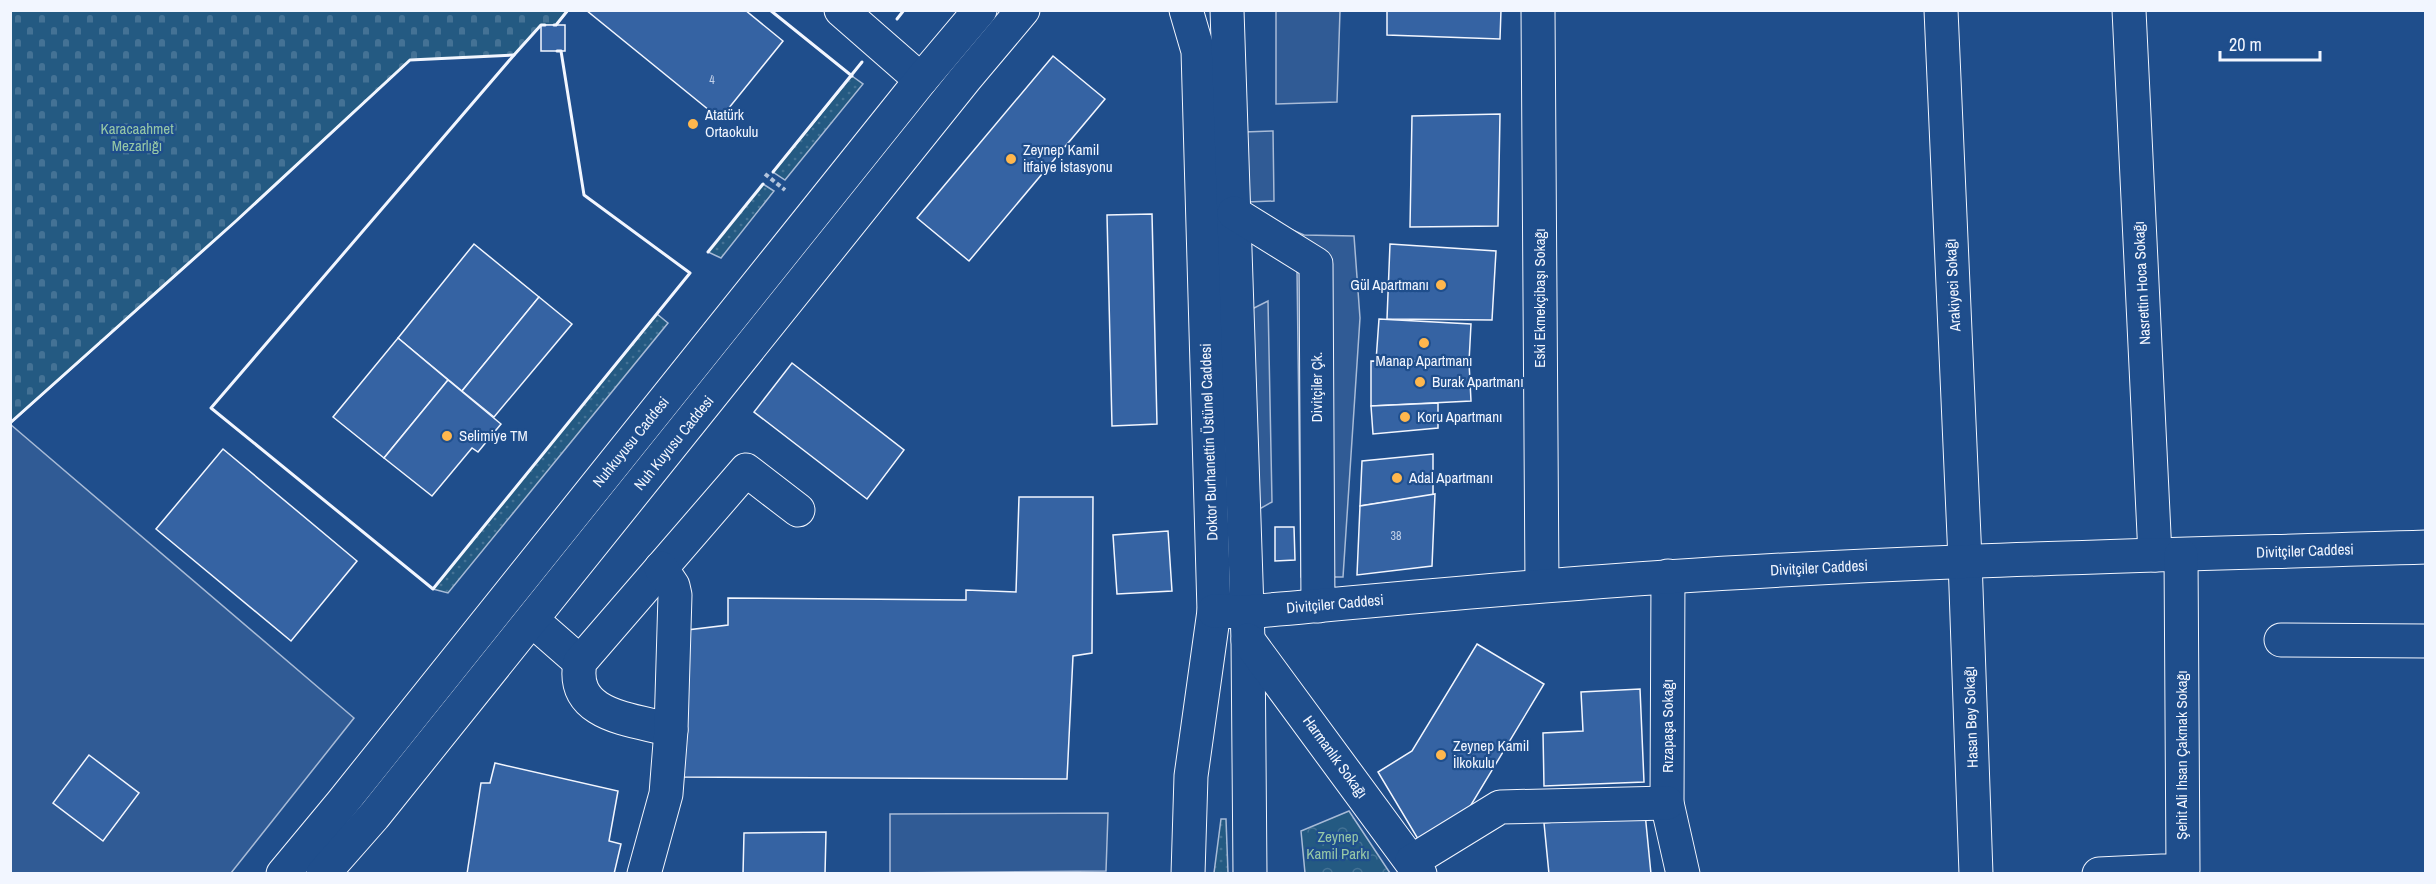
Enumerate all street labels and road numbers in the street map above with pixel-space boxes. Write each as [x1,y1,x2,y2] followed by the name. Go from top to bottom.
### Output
[2128,221,2155,345] street label: Nasrettin Hoca Sokağı
[1529,228,1550,368] street label: Eski Ekmekçibaşı Sokağı
[1940,238,1965,333] street label: Arakiyeci Sokağı
[1195,343,1222,541] street label: Doktor Burhanettin Üstünel Caddesi
[1306,352,1327,422] street label: Divitçiler Çk.
[629,391,718,494] street label: Nuh Kuyusu Caddesi
[588,392,674,491] street label: Nuhkuyusu Caddesi
[2256,538,2354,563] street label: Divitçiler Caddesi
[1770,554,1868,581] street label: Divitçiler Caddesi
[1285,589,1385,618] street label: Divitçiler Caddesi
[1958,666,1983,768] street label: Hasan Bey Sokağı
[2171,670,2192,840] street label: Şehit Ali Ihsan Çakmak Sokağı
[1657,679,1678,773] street label: Rızapaşa Sokağı
[1298,711,1373,802] street label: Harmanlık Sokağı

